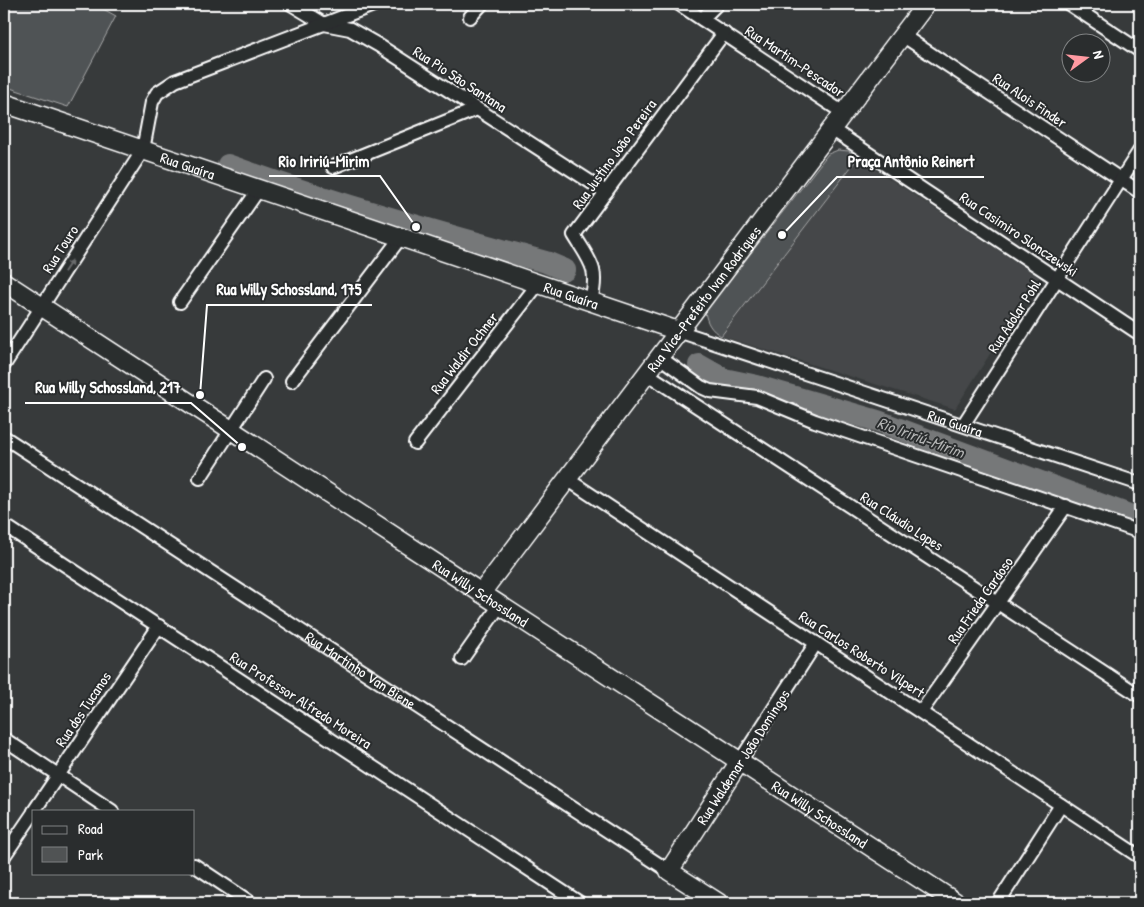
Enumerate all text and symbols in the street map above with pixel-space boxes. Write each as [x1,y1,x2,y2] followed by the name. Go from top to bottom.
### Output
[741,20,849,102] street label: Rua Martim-Pescador
[1062,32,1112,82] north arrow
[409,41,511,117] street label: Rua Pio São Santana
[1089,48,1109,61] text: N
[989,67,1071,133] street label: Rua Alois Finder
[567,95,661,213] street label: Rua Justino João Pereira
[269,145,380,176] callout: Rio Iririú-Mirim
[158,146,218,184] street label: Rua Guaíra
[837,146,984,177] callout: Praça Antônio Reinert
[279,150,370,172] text: Rio Iririú-Mirim
[848,150,975,172] text: Praça Antônio Reinert
[956,187,1082,281] street label: Rua Casimiro Slonczewski
[37,221,83,277] street label: Rua Touro
[641,221,766,376] street label: Rua Vice-Prefeito Ivan Rodrigues
[64,259,73,272] one-way arrow
[207,274,372,305] callout: Rua Willy Schossland, 175
[982,275,1046,357] street label: Rua Adolar Pohl
[541,276,602,314] street label: Rua Guaíra
[217,278,362,301] text: Rua Willy Schossland, 175
[425,307,503,398] street label: Rua Waldir Ochner
[25,372,191,403] callout: Rua Willy Schossland, 217
[35,376,181,399] text: Rua Willy Schossland, 217
[925,404,985,442] street label: Rua Guaíra
[875,411,968,463] water label: Rio Iririú-Mirim
[857,486,948,556] street label: Rua Cláudio Lopes
[942,552,1018,648] street label: Rua Frieda Cardoso
[429,554,533,632] street label: Rua Willy Schossland
[795,605,930,703] street label: Rua Carlos Roberto Vilpert
[301,626,420,714] street label: Rua Martinho Van Biene
[226,646,376,754] street label: Rua Professor Alfredo Moreira
[50,667,116,751] street label: Rua dos Tucanos
[691,685,795,829] street label: Rua Waldemar João Domingos
[768,775,872,853] street label: Rua Willy Schossland
[32,810,195,874] legend
[78,818,103,839] text: Road
[78,844,103,865] text: Park

